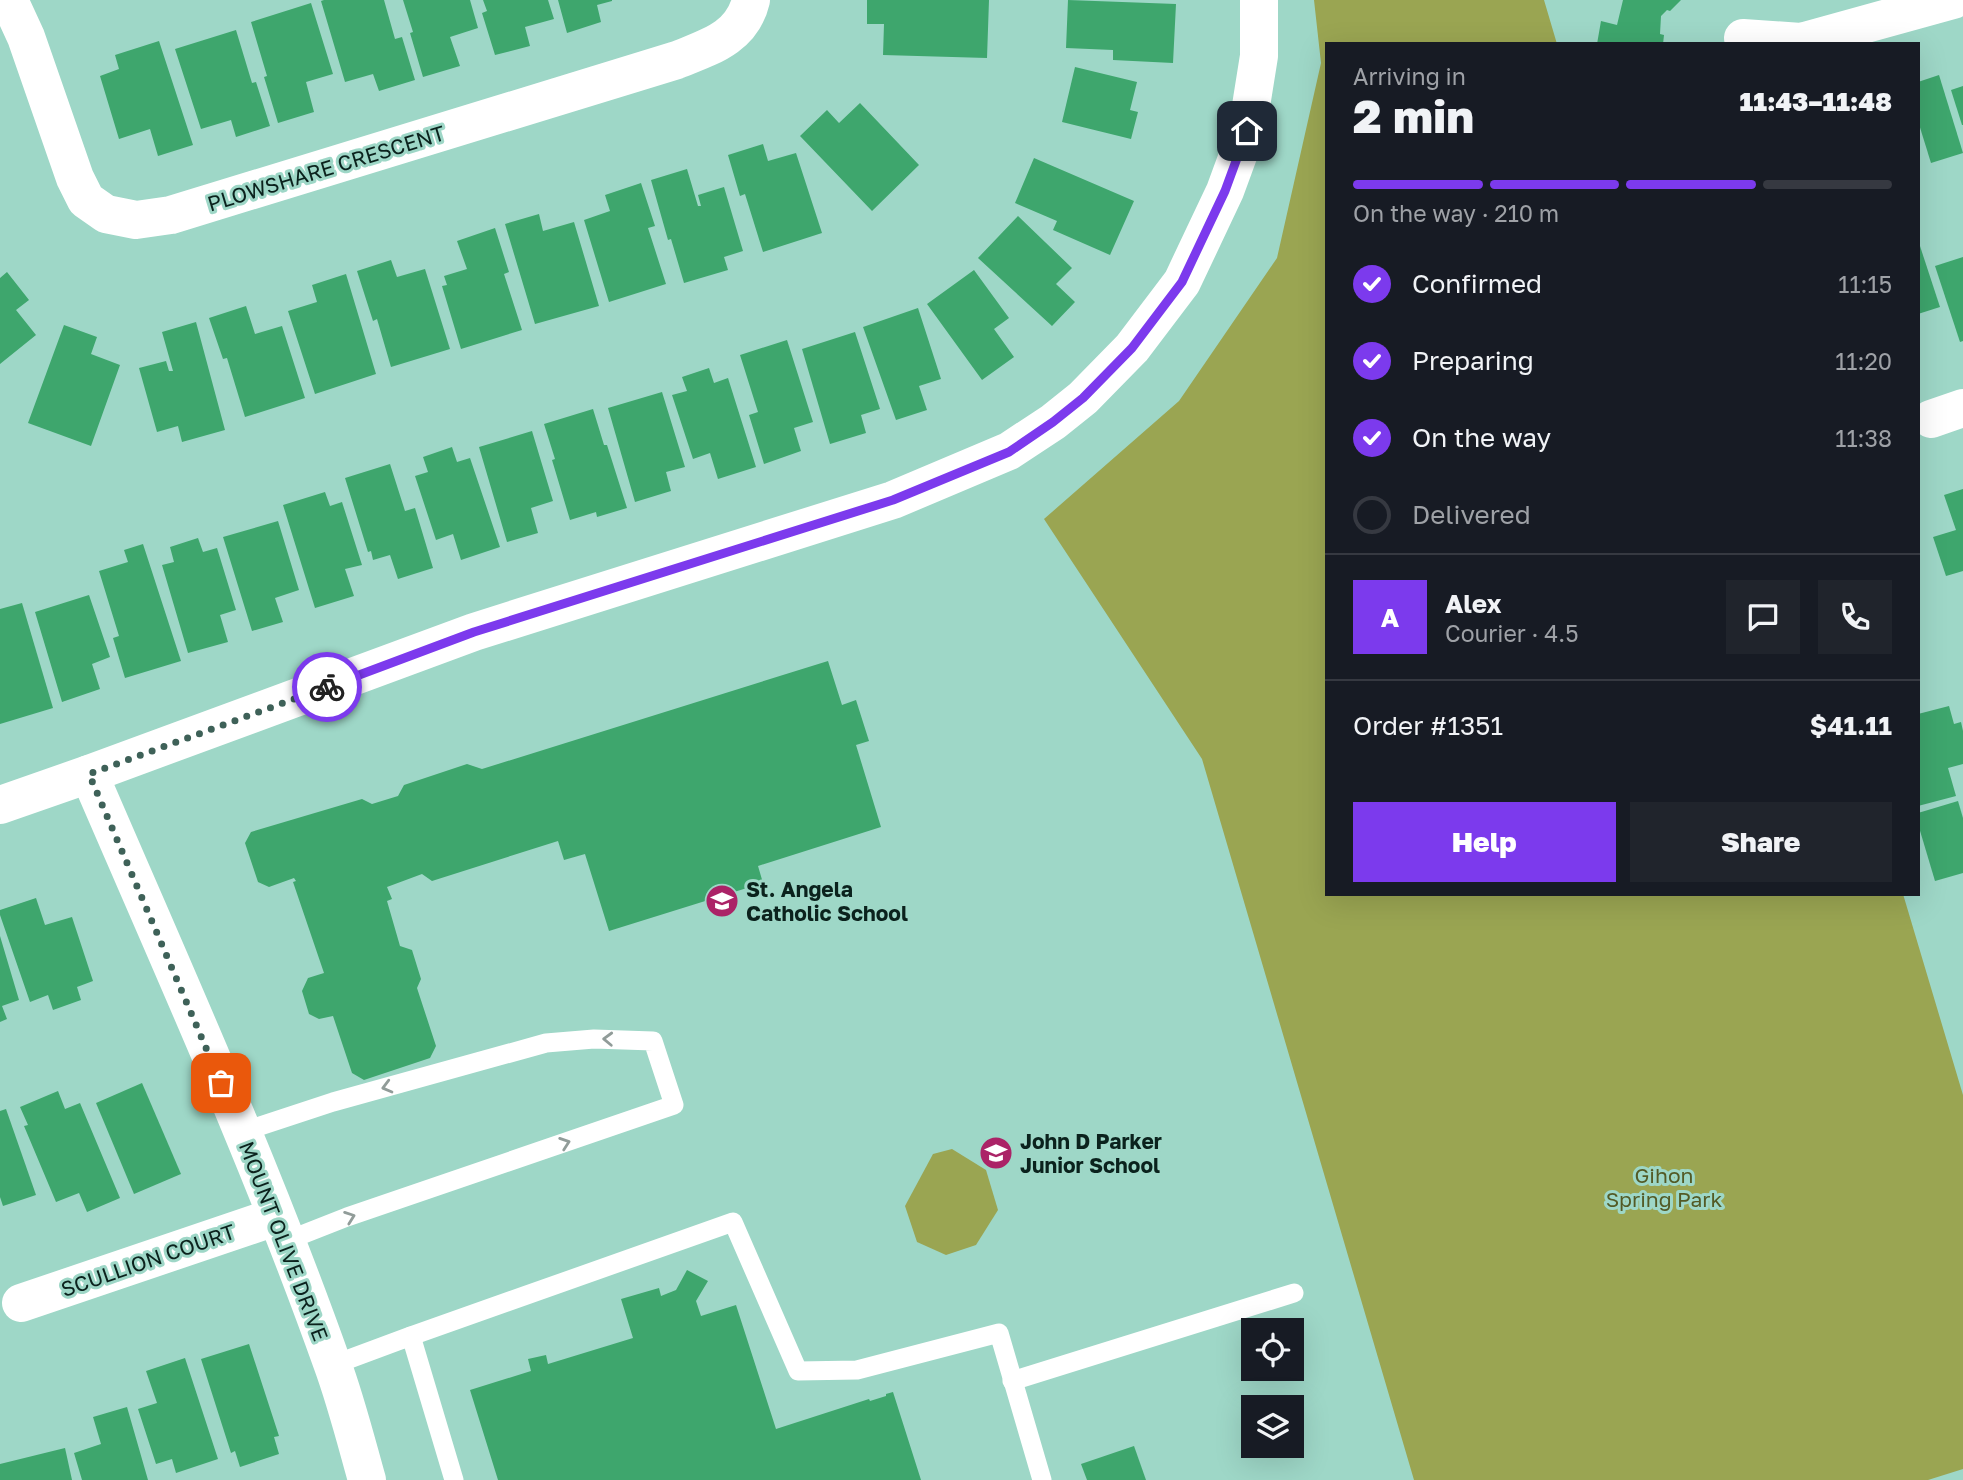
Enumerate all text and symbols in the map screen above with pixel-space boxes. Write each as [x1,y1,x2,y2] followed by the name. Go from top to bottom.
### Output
[1353,62,1466,90] text: Arriving in
[1740,86,1892,117] text: 11:43–11:48
[1353,88,1474,143] text: 2 min
[1217,101,1277,161] pin
[1228,112,1266,150] icon: home
[204,119,448,217] street label: PLOWSHARE CRESCENT
[1353,199,1559,227] text: On the way · 210 m
[1353,265,1391,303] icon: check
[1412,268,1542,299] text: Confirmed
[1838,270,1892,298] text: 11:15
[1353,342,1391,380] icon: check
[1412,345,1534,376] text: Preparing
[1835,347,1892,375] text: 11:20
[1353,419,1391,457] icon: check
[1412,422,1551,453] text: On the way
[1835,424,1892,452] text: 11:38
[1412,499,1531,530] text: Delivered
[1726,580,1800,654] button: chat
[1818,580,1892,654] button: phone
[1445,588,1502,619] text: Alex
[1381,602,1399,633] text: A
[1445,619,1578,647] text: Courier · 4.5
[292,652,362,722] courier
[308,668,346,706] icon: bike
[1353,710,1503,741] text: Order #1351
[1810,710,1892,741] text: $41.11
[1353,802,1616,882] button: Help
[1630,802,1892,882] button: Share
[746,876,908,926] place label: St. Angela Catholic School
[703,882,741,920] school or university icon: St. Angela Catholic School
[603,1032,614,1047] one-way arrow
[191,1053,251,1113] pin
[202,1064,240,1102] icon: bag
[381,1079,393,1093] one-way arrow
[1020,1128,1162,1178] place label: John D Parker Junior School
[977,1134,1015,1172] school or university icon: John D Parker Junior School
[234,1137,334,1345] street label: MOUNT OLIVE DRIVE
[558,1137,570,1151] one-way arrow
[1606,1162,1722,1212] park label: Gihon Spring Park
[343,1211,355,1225] one-way arrow
[57,1218,239,1302] street label: SCULLION COURT
[1241,1318,1304,1458] map controls
[1241,1318,1304,1381] button: locate
[1241,1395,1304,1458] button: layers

